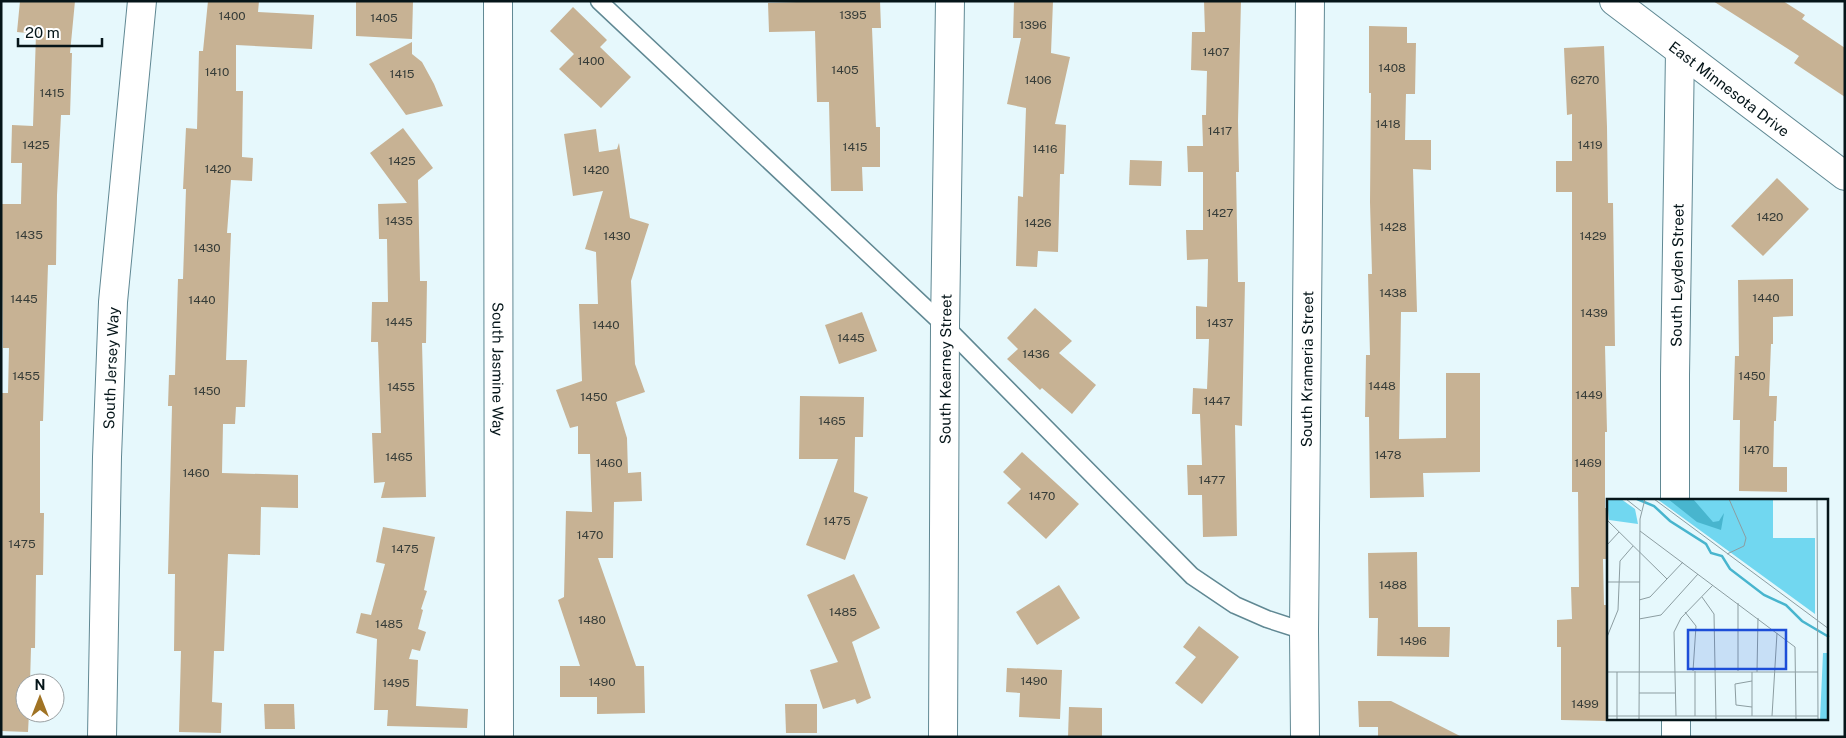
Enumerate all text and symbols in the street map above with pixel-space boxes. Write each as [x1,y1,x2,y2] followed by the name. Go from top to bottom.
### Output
[839,8,867,22] house number: 1395
[218,9,246,23] house number: 1400
[370,11,398,25] house number: 1405
[18,15,101,47] scale bar
[1019,18,1047,32] house number: 1396
[25,24,60,41] text: 20 m
[1666,38,1793,140] street label: East Minnesota Drive
[1203,45,1229,59] house number: 1407
[577,54,605,68] house number: 1400
[1378,61,1406,75] house number: 1408
[831,63,859,77] house number: 1405
[205,65,229,79] house number: 1410
[390,67,415,81] house number: 1415
[1024,73,1052,87] house number: 1406
[1571,73,1599,87] house number: 6270
[40,86,65,100] house number: 1415
[1375,117,1401,131] house number: 1418
[1208,124,1232,138] house number: 1417
[22,138,50,152] house number: 1425
[1578,138,1602,152] house number: 1419
[843,140,868,154] house number: 1415
[1033,142,1057,156] house number: 1416
[388,154,416,168] house number: 1425
[205,162,231,176] house number: 1420
[583,163,609,177] house number: 1420
[1667,203,1686,347] street label: South Leyden Street
[1207,206,1233,220] house number: 1427
[1757,210,1783,224] house number: 1420
[385,214,413,228] house number: 1435
[1024,216,1052,230] house number: 1426
[1379,220,1407,234] house number: 1428
[15,228,43,242] house number: 1435
[603,229,631,243] house number: 1430
[1579,229,1607,243] house number: 1429
[193,241,221,255] house number: 1430
[1379,286,1407,300] house number: 1438
[1297,291,1316,447] street label: South Krameria Street
[1752,291,1780,305] house number: 1440
[10,292,38,306] house number: 1445
[188,293,216,307] house number: 1440
[936,294,954,444] street label: South Kearney Street
[490,302,507,436] street label: South Jasmine Way
[1580,306,1608,320] house number: 1439
[100,307,121,430] street label: South Jersey Way
[385,315,413,329] house number: 1445
[1207,316,1233,330] house number: 1437
[592,318,620,332] house number: 1440
[837,331,865,345] house number: 1445
[1022,347,1050,361] house number: 1436
[12,369,40,383] house number: 1455
[1738,369,1766,383] house number: 1450
[1368,379,1396,393] house number: 1448
[387,380,415,394] house number: 1455
[193,384,221,398] house number: 1450
[1575,388,1603,402] house number: 1449
[580,390,608,404] house number: 1450
[1203,394,1231,408] house number: 1447
[818,414,846,428] house number: 1465
[1743,443,1769,457] house number: 1470
[1374,448,1402,462] house number: 1478
[385,450,413,464] house number: 1465
[595,456,623,470] house number: 1460
[1574,456,1602,470] house number: 1469
[182,466,210,480] house number: 1460
[1199,473,1226,487] house number: 1477
[1029,489,1055,503] house number: 1470
[1607,499,1828,720] inset map
[823,514,851,528] house number: 1475
[577,528,603,542] house number: 1470
[8,537,36,551] house number: 1475
[391,542,419,556] house number: 1475
[1379,578,1407,592] house number: 1488
[829,605,857,619] house number: 1485
[578,613,606,627] house number: 1480
[375,617,403,631] house number: 1485
[1399,634,1427,648] house number: 1496
[15,673,65,723] north arrow
[1020,674,1048,688] house number: 1490
[588,675,616,689] house number: 1490
[382,676,410,690] house number: 1495
[35,677,45,693] text: N
[1571,697,1599,711] house number: 1499

